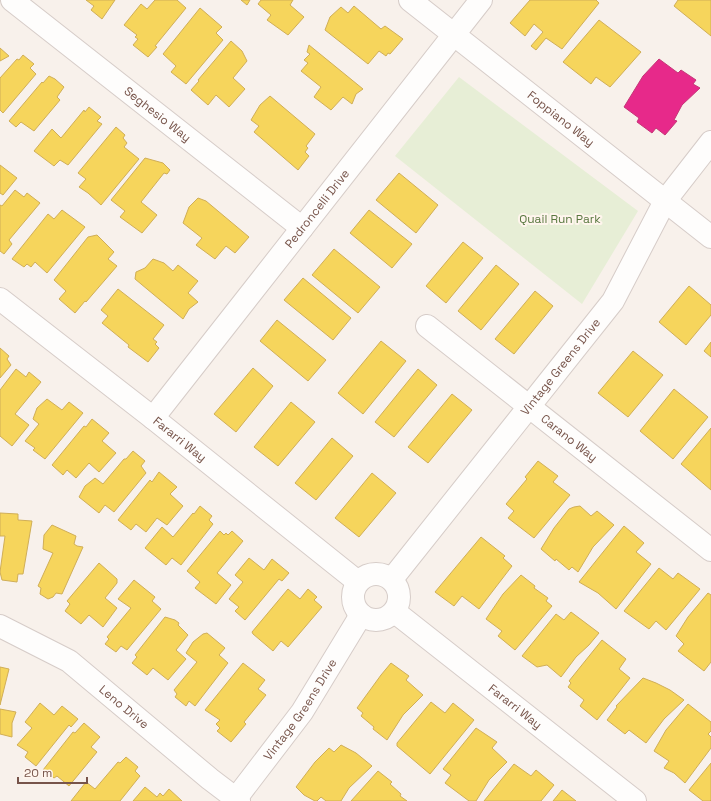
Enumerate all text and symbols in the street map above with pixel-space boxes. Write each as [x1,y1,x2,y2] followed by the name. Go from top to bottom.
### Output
[121,83,194,146] street label: Seghesio Way
[524,87,598,150] street label: Foppiano Way
[281,166,353,251] street label: Pedroncelli Drive
[519,211,601,227] park label: Quail Run Park
[517,315,604,419] street label: Vintage Greens Drive
[537,411,601,465] street label: Carano Way
[150,413,210,466] street label: Fararri Way
[260,656,340,764] street label: Vintage Greens Drive
[96,681,152,732] street label: Leno Drive
[485,681,545,733] street label: Fararri Way
[18,759,87,785] scale bar
[24,765,52,781] text: 20 m

